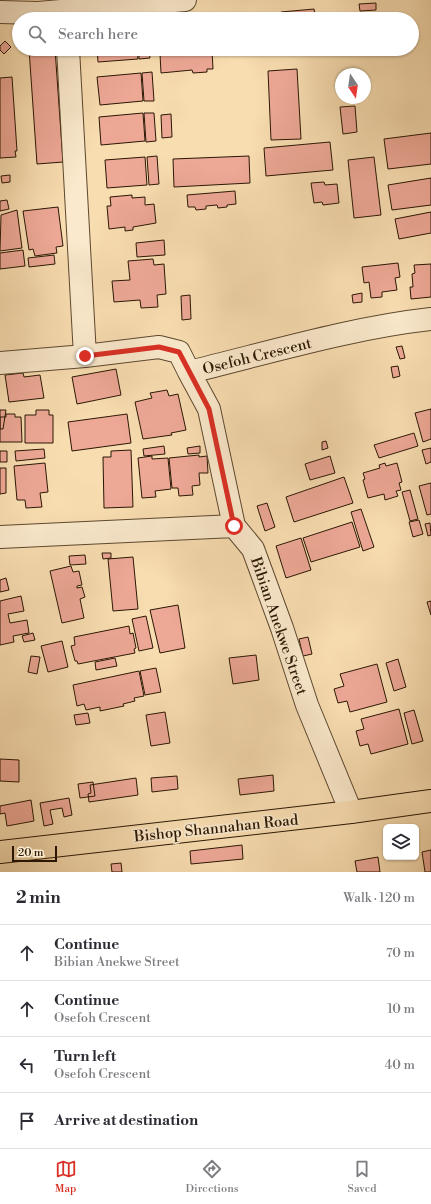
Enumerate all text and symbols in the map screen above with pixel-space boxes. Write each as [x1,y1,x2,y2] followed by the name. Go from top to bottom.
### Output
[12,12,419,56] search box
[26,23,48,45] icon: search
[58,25,138,44] text: Search here
[335,68,371,104] north arrow
[201,334,314,379] street label: Osefoh Crescent
[76,347,94,365] route end
[225,517,243,535] route start
[246,554,311,698] street label: Bibian Anekwe Street
[132,810,300,847] street label: Bishop Shannahan Road
[383,824,419,860] map controls
[383,824,419,860] button: layers
[12,844,57,863] scale bar
[18,846,43,860] text: 20 m
[16,887,61,909] text: 2 min
[343,890,415,906] text: Walk · 120 m
[54,935,119,954] text: Continue
[16,942,38,964] icon: ahead
[386,945,415,961] text: 70 m
[54,954,180,970] text: Bibian Anekwe Street
[54,991,119,1010] text: Continue
[16,998,38,1020] icon: ahead
[387,1001,415,1017] text: 10 m
[54,1010,151,1026] text: Osefoh Crescent
[54,1047,116,1066] text: Turn left
[16,1054,38,1076] icon: left
[385,1057,415,1073] text: 40 m
[54,1066,151,1082] text: Osefoh Crescent
[16,1110,38,1132] icon: arrive
[54,1111,198,1130] text: Arrive at destination
[55,1158,77,1196] tab: Map
[186,1158,239,1196] tab: Directions
[348,1158,376,1196] tab: Saved

